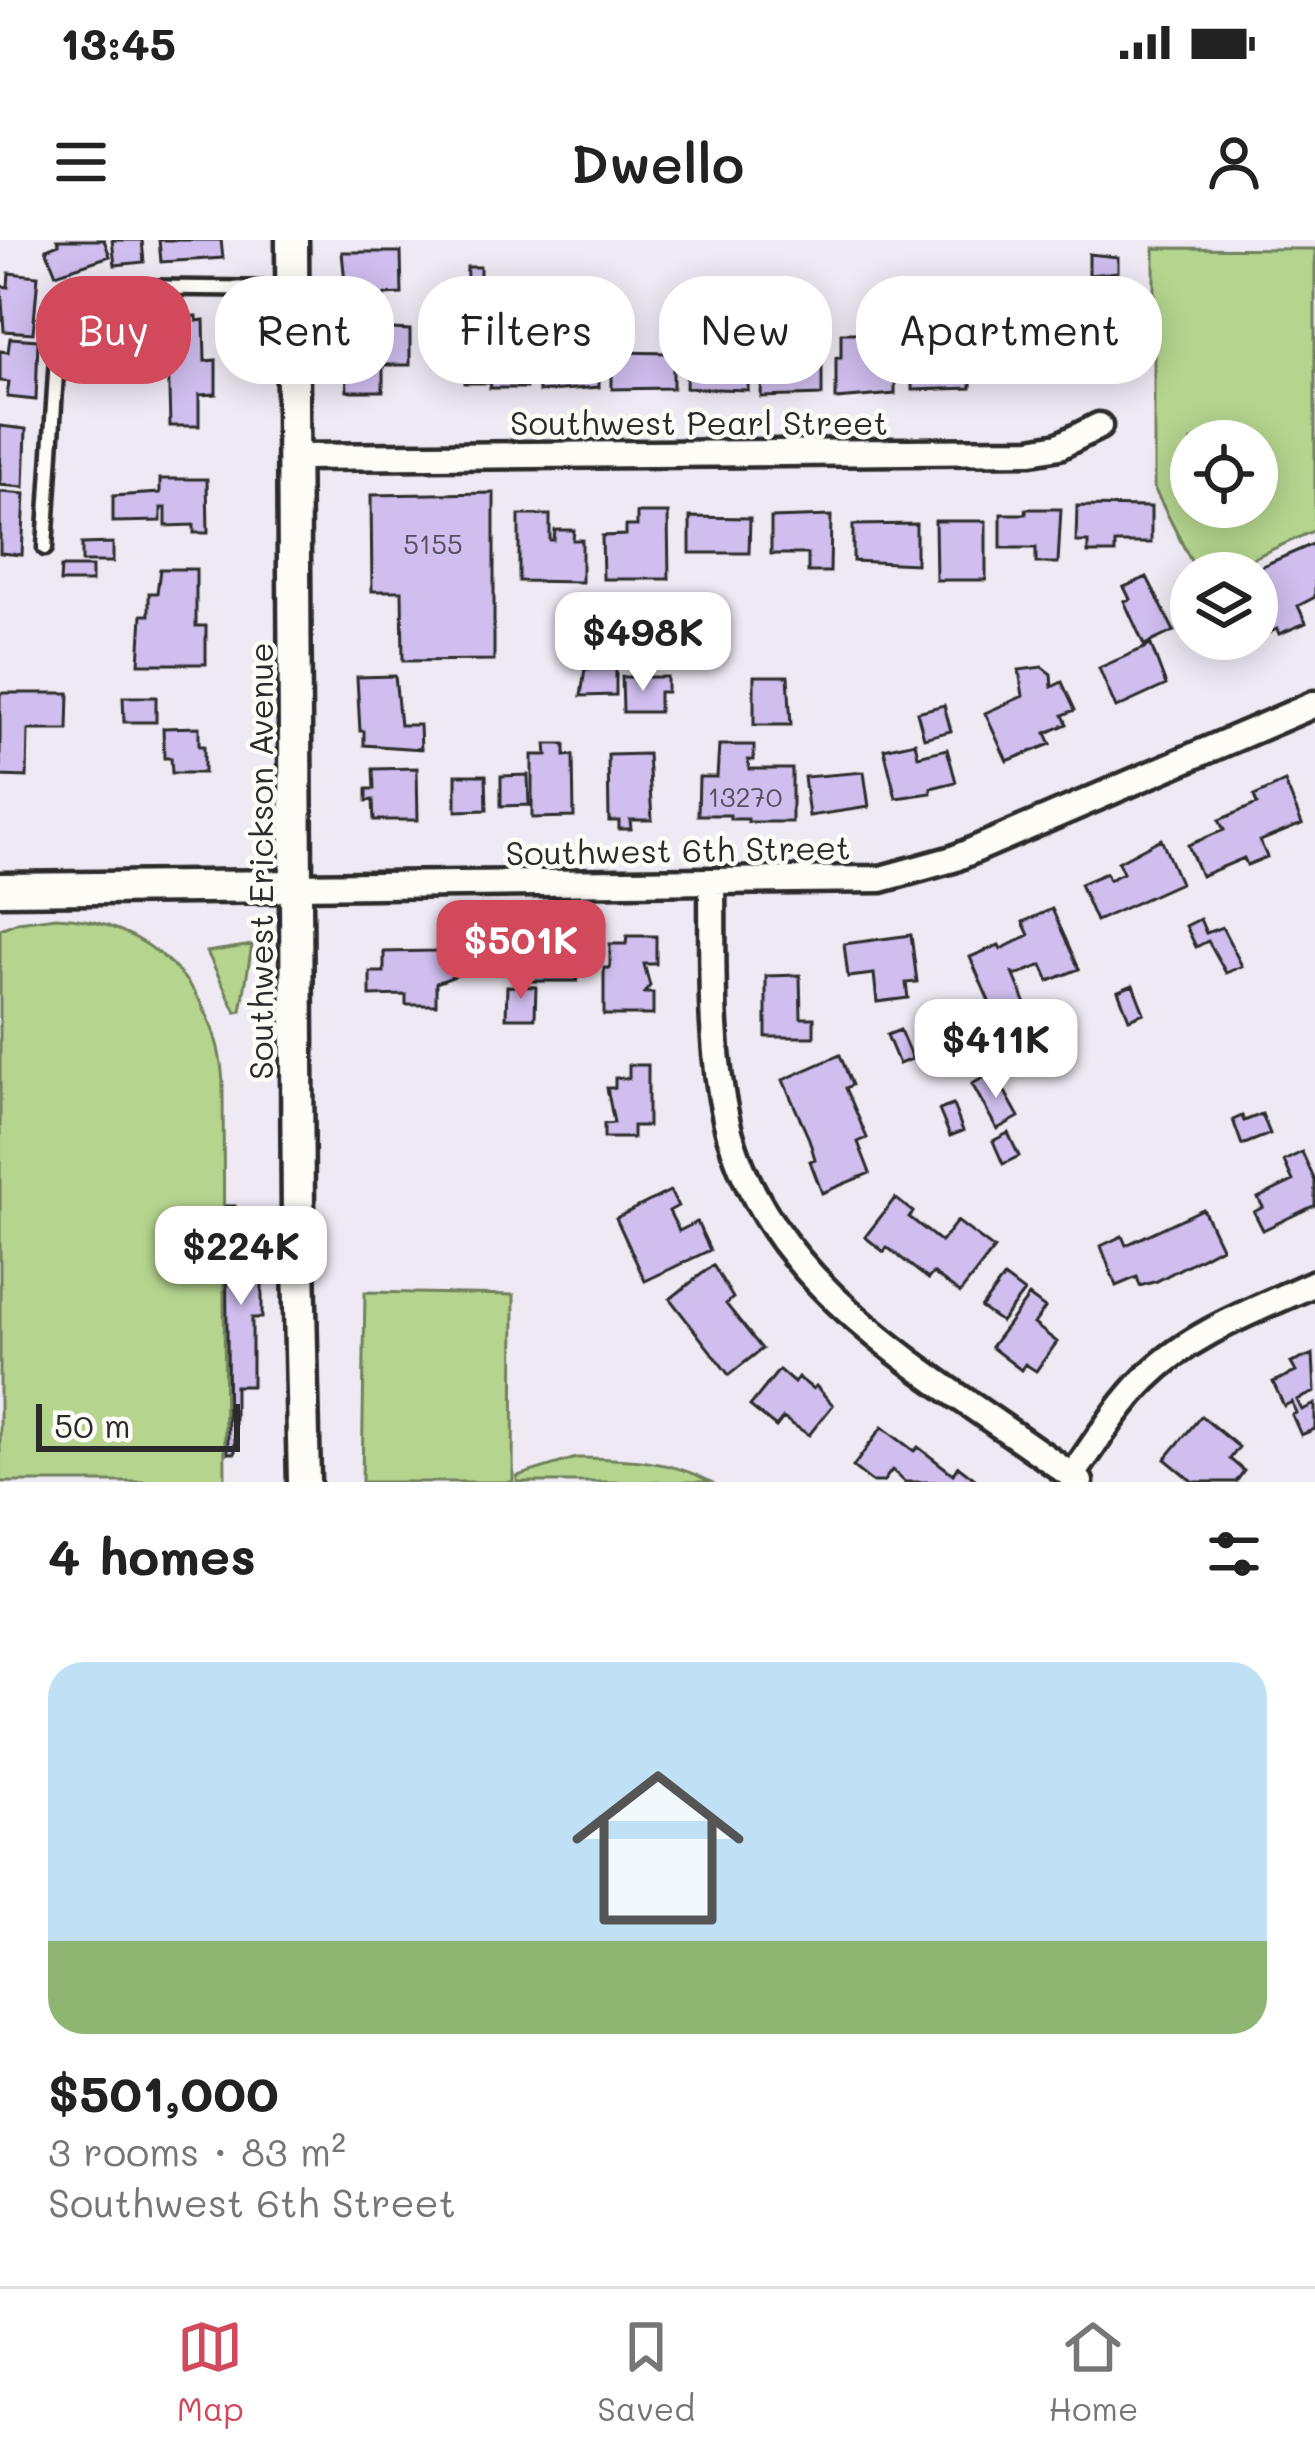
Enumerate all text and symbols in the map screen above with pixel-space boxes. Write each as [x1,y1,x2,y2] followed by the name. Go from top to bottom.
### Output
[60,13,176,71] text: 13:45
[571,127,744,198] text: Dwello
[48,129,114,195] icon: menu
[1201,129,1267,195] icon: person
[36,276,191,384] chip: Buy
[215,276,394,384] chip: Rent
[418,276,635,384] chip: Filters
[659,276,832,384] chip: New
[856,276,1162,384] chip: Apartment
[510,400,888,443] street label: Southwest Pearl Street
[1170,420,1278,660] map controls
[1170,420,1278,528] button: locate
[403,526,463,561] house number: 5155
[1170,552,1278,660] button: layers
[559,592,727,694] pin: $498K
[582,605,704,656] text: $498K
[238,642,281,1080] street label: Southwest Erickson Avenue
[708,779,782,814] house number: 13270
[505,824,851,874] street label: Southwest 6th Street
[437,900,605,1002] pin: $501K
[464,913,578,964] text: $501K
[912,999,1080,1101] pin: $411K
[941,1012,1051,1063] text: $411K
[157,1206,325,1308] pin: $224K
[182,1219,300,1270] text: $224K
[36,1398,240,1451] scale bar
[54,1403,130,1446] text: 50 m
[48,1521,256,1588] text: 4 homes
[1201,1521,1267,1587] icon: filters
[550,1740,766,1956] icon: home
[48,2058,279,2125] text: $501,000
[48,2125,346,2176] text: 3 rooms · 83 m²
[48,2176,456,2227] text: Southwest 6th Street
[177,2314,244,2429] tab: Map
[597,2314,695,2429] tab: Saved
[1049,2314,1138,2429] tab: Home

